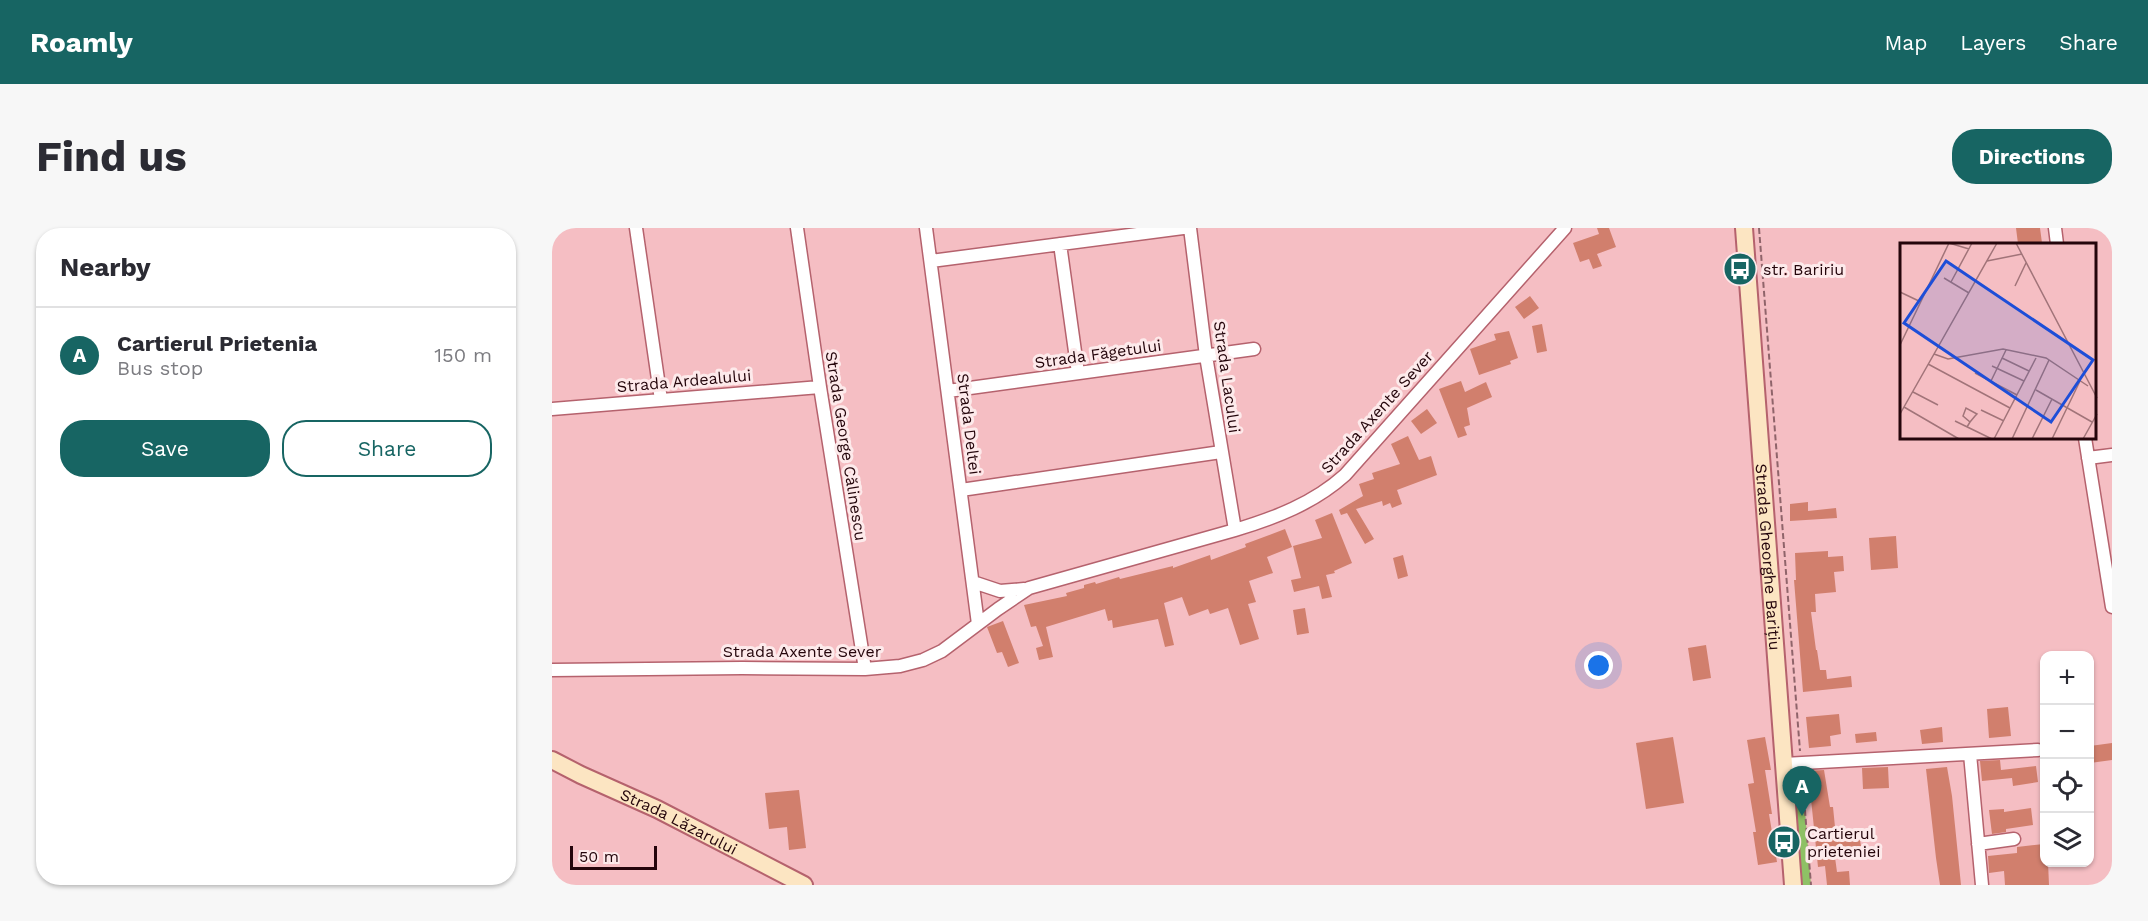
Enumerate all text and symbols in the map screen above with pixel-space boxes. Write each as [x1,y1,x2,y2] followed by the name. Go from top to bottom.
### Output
[30,26,133,59] text: Roamly
[1884,30,1927,55] text: Map
[1960,30,2026,55] text: Layers
[2059,30,2118,55] text: Share
[1952,129,2112,184] button: Directions
[36,132,187,181] text: Find us
[1900,243,2097,440] inset map
[1722,251,1758,287] bus stop icon: str. Baririu
[60,252,151,282] text: Nearby
[1763,260,1844,279] place label: str. Baririu
[1210,320,1244,434] street label: Strada Lacului
[117,331,317,356] text: Cartierul Prietenia
[1033,336,1163,372] street label: Strada Făgetului
[73,343,86,367] text: A
[434,343,492,367] text: 150 m
[1317,346,1437,477] street label: Strada Axente Sever
[822,350,870,542] street label: Strada George Călinescu
[117,356,203,380] text: Bus stop
[616,366,752,396] street label: Strada Ardealului
[953,372,985,476] street label: Strada Deltei
[60,420,270,477] button: Save
[282,420,492,477] button: Share
[1752,463,1785,651] street label: Strada Gheorghe Barițiu
[723,642,882,661] street label: Strada Axente Sever
[1584,651,1613,680] your location
[2040,651,2094,867] map controls
[2040,651,2094,705] button: +
[2040,705,2094,759] button: −
[2040,759,2094,813] button: locate
[1782,766,1822,816] pin: A
[617,784,741,858] street label: Strada Lăzarului
[2040,813,2094,867] button: layers
[1766,824,1802,860] bus stop icon: Cartierul prieteniei
[1807,824,1880,861] place label: Cartierul prieteniei
[570,843,657,870] scale bar
[579,847,619,866] text: 50 m

